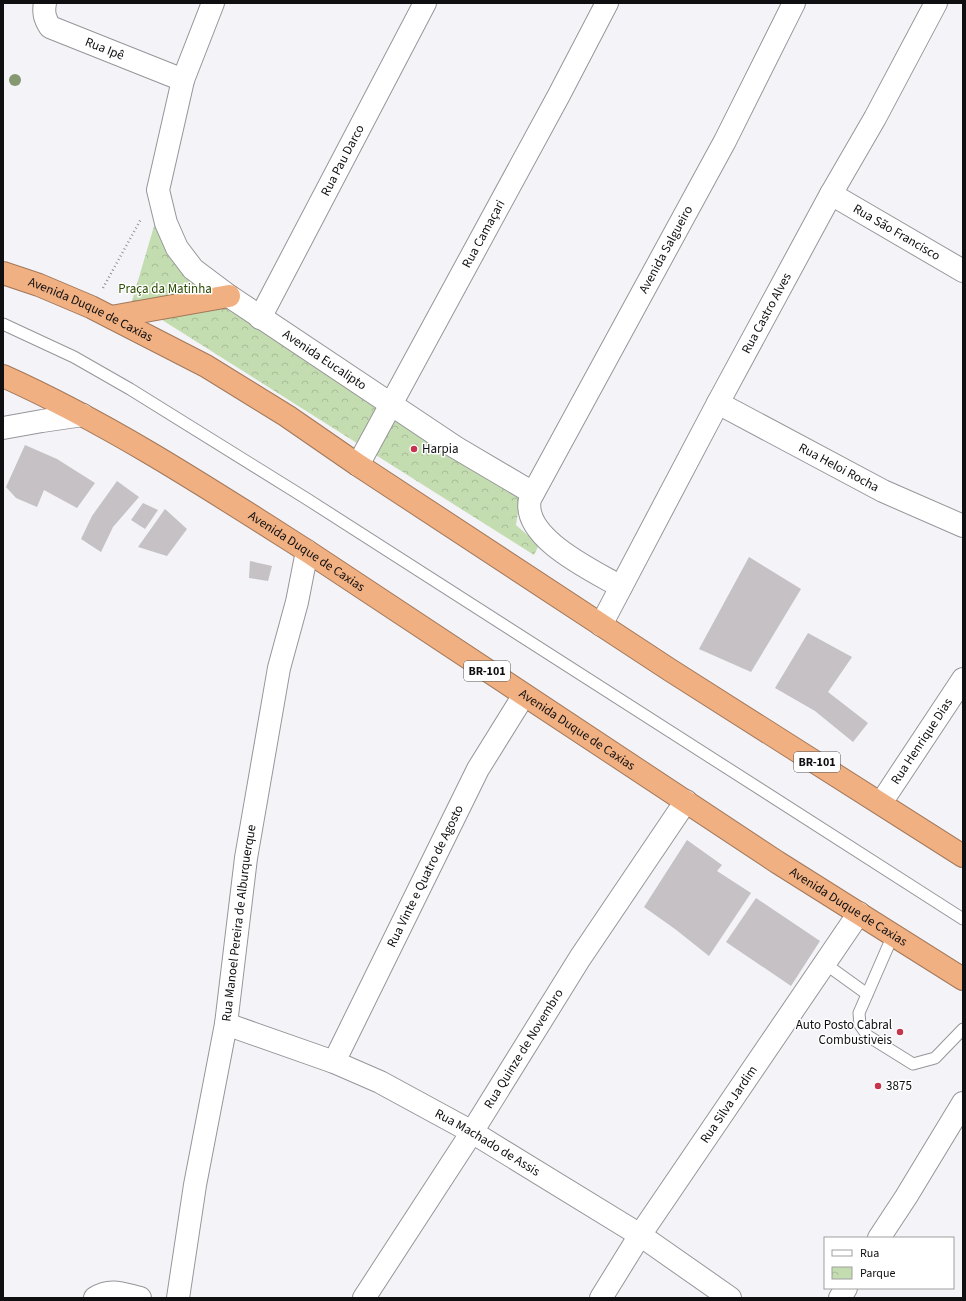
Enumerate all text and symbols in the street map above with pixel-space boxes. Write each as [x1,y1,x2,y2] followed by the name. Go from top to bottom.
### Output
[82,33,127,65] street label: Rua Ipê
[316,121,369,199] street label: Rua Pau Darco
[458,197,509,271] street label: Rua Camaçari
[850,200,944,265] street label: Rua São Francisco
[635,202,697,297] street label: Avenida Salgueiro
[737,269,796,357] street label: Rua Castro Alves
[26,273,157,347] street label: Avenida Duque de Caxias
[118,280,212,298] park label: Praça da Matinha
[279,325,370,394] street label: Avenida Eucalipto
[796,439,882,496] street label: Rua Heloi Rocha
[422,440,459,458] place label: Harpia
[409,444,419,454] marker: Harpia
[245,507,369,596] street label: Avenida Duque de Caxias
[464,661,510,681] road number: BR-101
[515,685,639,775] street label: Avenida Duque de Caxias
[887,694,957,788] street label: Rua Henrique Dias
[794,752,840,772] road number: BR-101
[383,802,468,951] street label: Rua Vinte e Quatro de Agosto
[217,823,261,1023] street label: Rua Manoel Pereira de Alburquerque
[786,863,911,951] street label: Avenida Duque de Caxias
[480,985,568,1112] street label: Rua Quinze de Novembro
[796,1016,893,1049] place label: Auto Posto Cabral Combustiveis
[895,1027,905,1037] marker: Auto Posto Cabral Combustiveis
[696,1062,762,1147] street label: Rua Silva Jardim
[886,1077,912,1095] place label: 3875
[873,1081,883,1091] marker: 3875
[432,1105,544,1181] street label: Rua Machado de Assis
[824,1237,954,1289] legend
[860,1245,879,1262] text: Rua
[860,1265,896,1282] text: Parque

